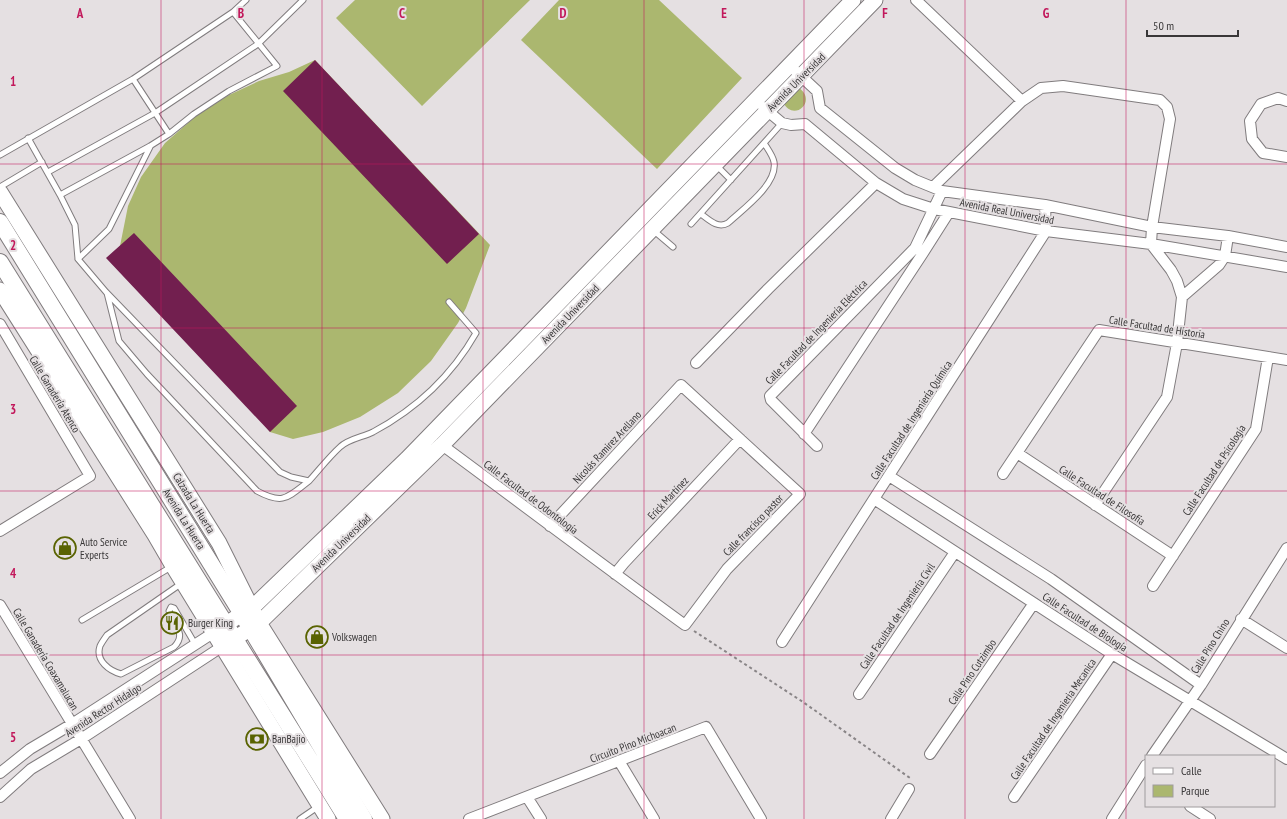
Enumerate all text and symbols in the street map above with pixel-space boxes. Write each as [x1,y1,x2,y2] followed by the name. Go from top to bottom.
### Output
[76,5,84,22] text: A
[238,5,244,22] text: B
[399,5,405,22] text: C
[560,5,567,22] text: D
[721,5,727,22] text: E
[882,5,888,22] text: F
[1043,5,1050,22] text: G
[1147,12,1238,38] scale bar
[1153,18,1174,33] text: 50 m
[764,50,828,114] street label: Avenida Universidad
[10,73,16,90] text: 1
[959,195,1056,227] street label: Avenida Real Universidad
[10,237,16,254] text: 2
[762,277,870,387] street label: Calle Facultad de Ingeniería Eléctrica
[538,281,602,347] street label: Avenida Universidad
[1108,312,1206,342] street label: Calle Facultad de Historia
[27,353,84,435] street label: Calle Ganadería Atenco
[867,358,955,482] street label: Calle Facultad de Ingenierίa Quίmica
[10,401,16,418] text: 3
[570,408,644,486] street label: Nicolás Ramirez Arellano
[1179,422,1249,518] street label: Calle Facultad de Psicología
[481,457,581,537] street label: Calle Facultad de Odontología
[1056,462,1148,528] street label: Calle Facultad de Filosofía
[170,470,218,536] street label: Calzada La Huerta
[645,474,691,522] street label: Erick Martínez
[160,486,208,552] street label: Avenida La Huerta
[720,491,786,559] street label: Calle francisco pastor
[308,511,374,575] street label: Avenida Universidad
[52,535,78,561] shop icon: Auto Service Experts
[80,535,128,562] place label: Auto Service Experts
[856,560,938,672] street label: Calle Facultad de Ingeniería Civil
[10,565,17,582] text: 4
[1040,589,1130,655] street label: Calle Facultad de Biología
[10,605,82,713] street label: Calle Ganadería Coaxamalucan
[159,610,185,636] restaurant icon: Burger King
[188,616,233,630] place label: Burger King
[1188,616,1233,676] street label: Calle Pino Chino
[304,624,330,650] shop icon: Volkswagen
[331,630,377,644] place label: Volkswagen
[945,636,999,708] street label: Calle Pino Cutzimbo
[1007,656,1099,782] street label: Calle Facultad de Ingenieria Mecanica
[62,680,144,740] street label: Avenida Rector Hidalgo
[588,720,678,766] street label: Circuito Pino Michoacan
[244,726,270,752] bank icon: BanBajio
[10,729,16,746] text: 5
[272,732,306,746] place label: BanBajio
[1145,755,1275,807] legend
[1181,763,1202,778] text: Calle
[1181,783,1210,798] text: Parque

